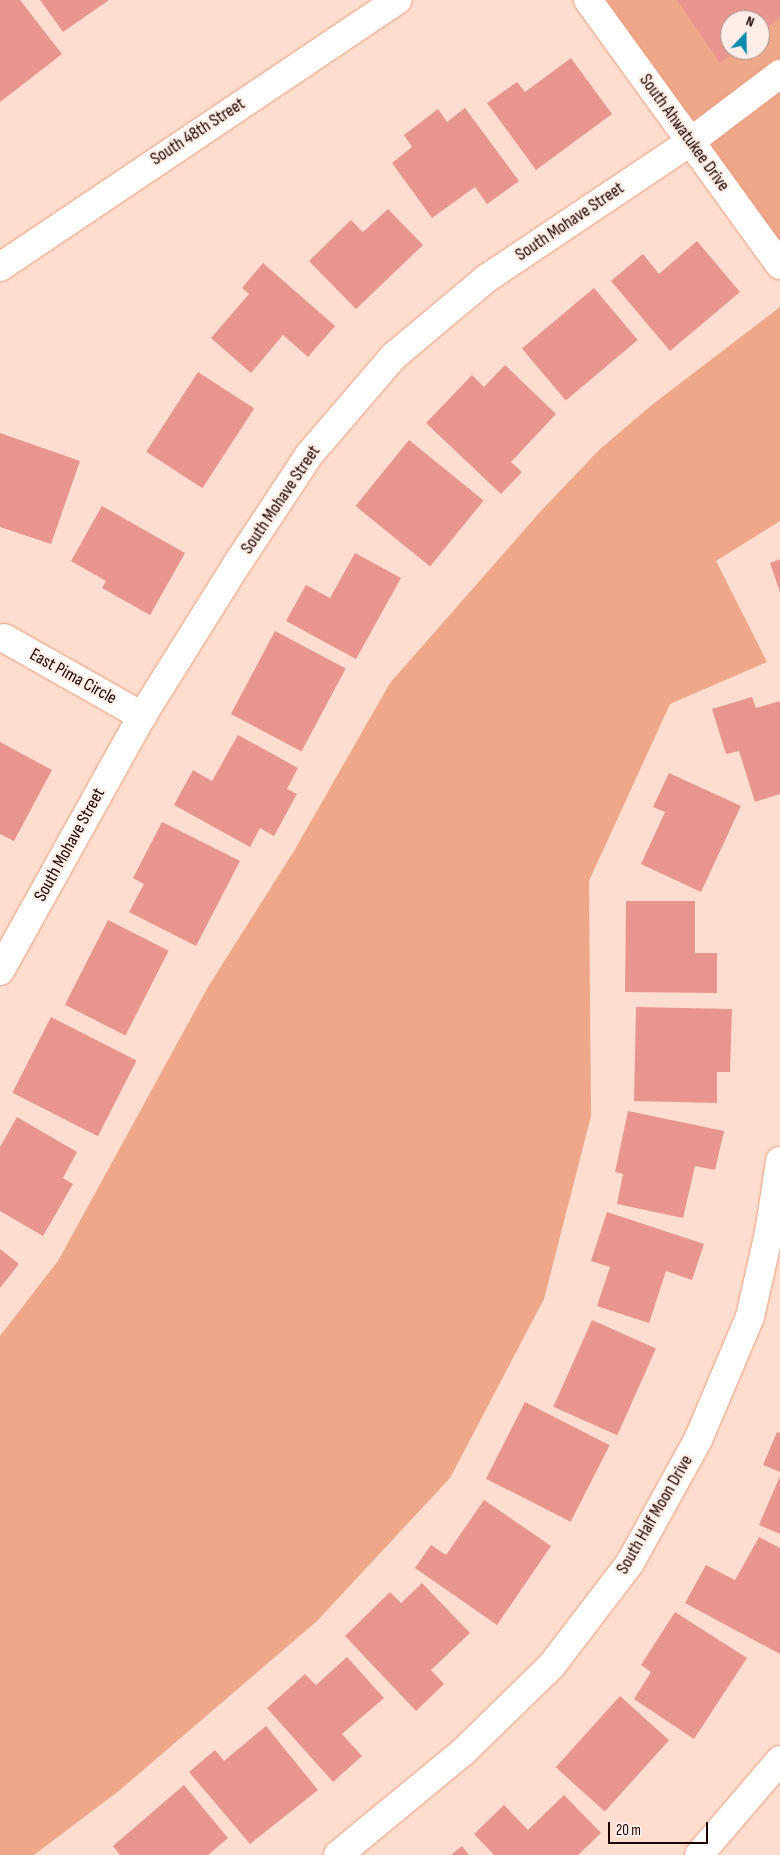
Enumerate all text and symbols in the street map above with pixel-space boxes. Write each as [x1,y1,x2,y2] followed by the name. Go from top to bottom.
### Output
[720,10,770,60] north arrow
[744,12,757,31] text: N
[634,70,734,196] street label: South Ahwatukee Drive
[147,93,249,171] street label: South 48th Street
[512,178,628,266] street label: South Mohave Street
[237,442,325,558] street label: South Mohave Street
[26,644,120,710] street label: East Pima Circle
[30,785,110,905] street label: South Mohave Street
[612,1452,698,1578] street label: South Half Moon Drive
[610,1812,710,1844] scale bar
[616,1821,641,1840] text: 20 m

